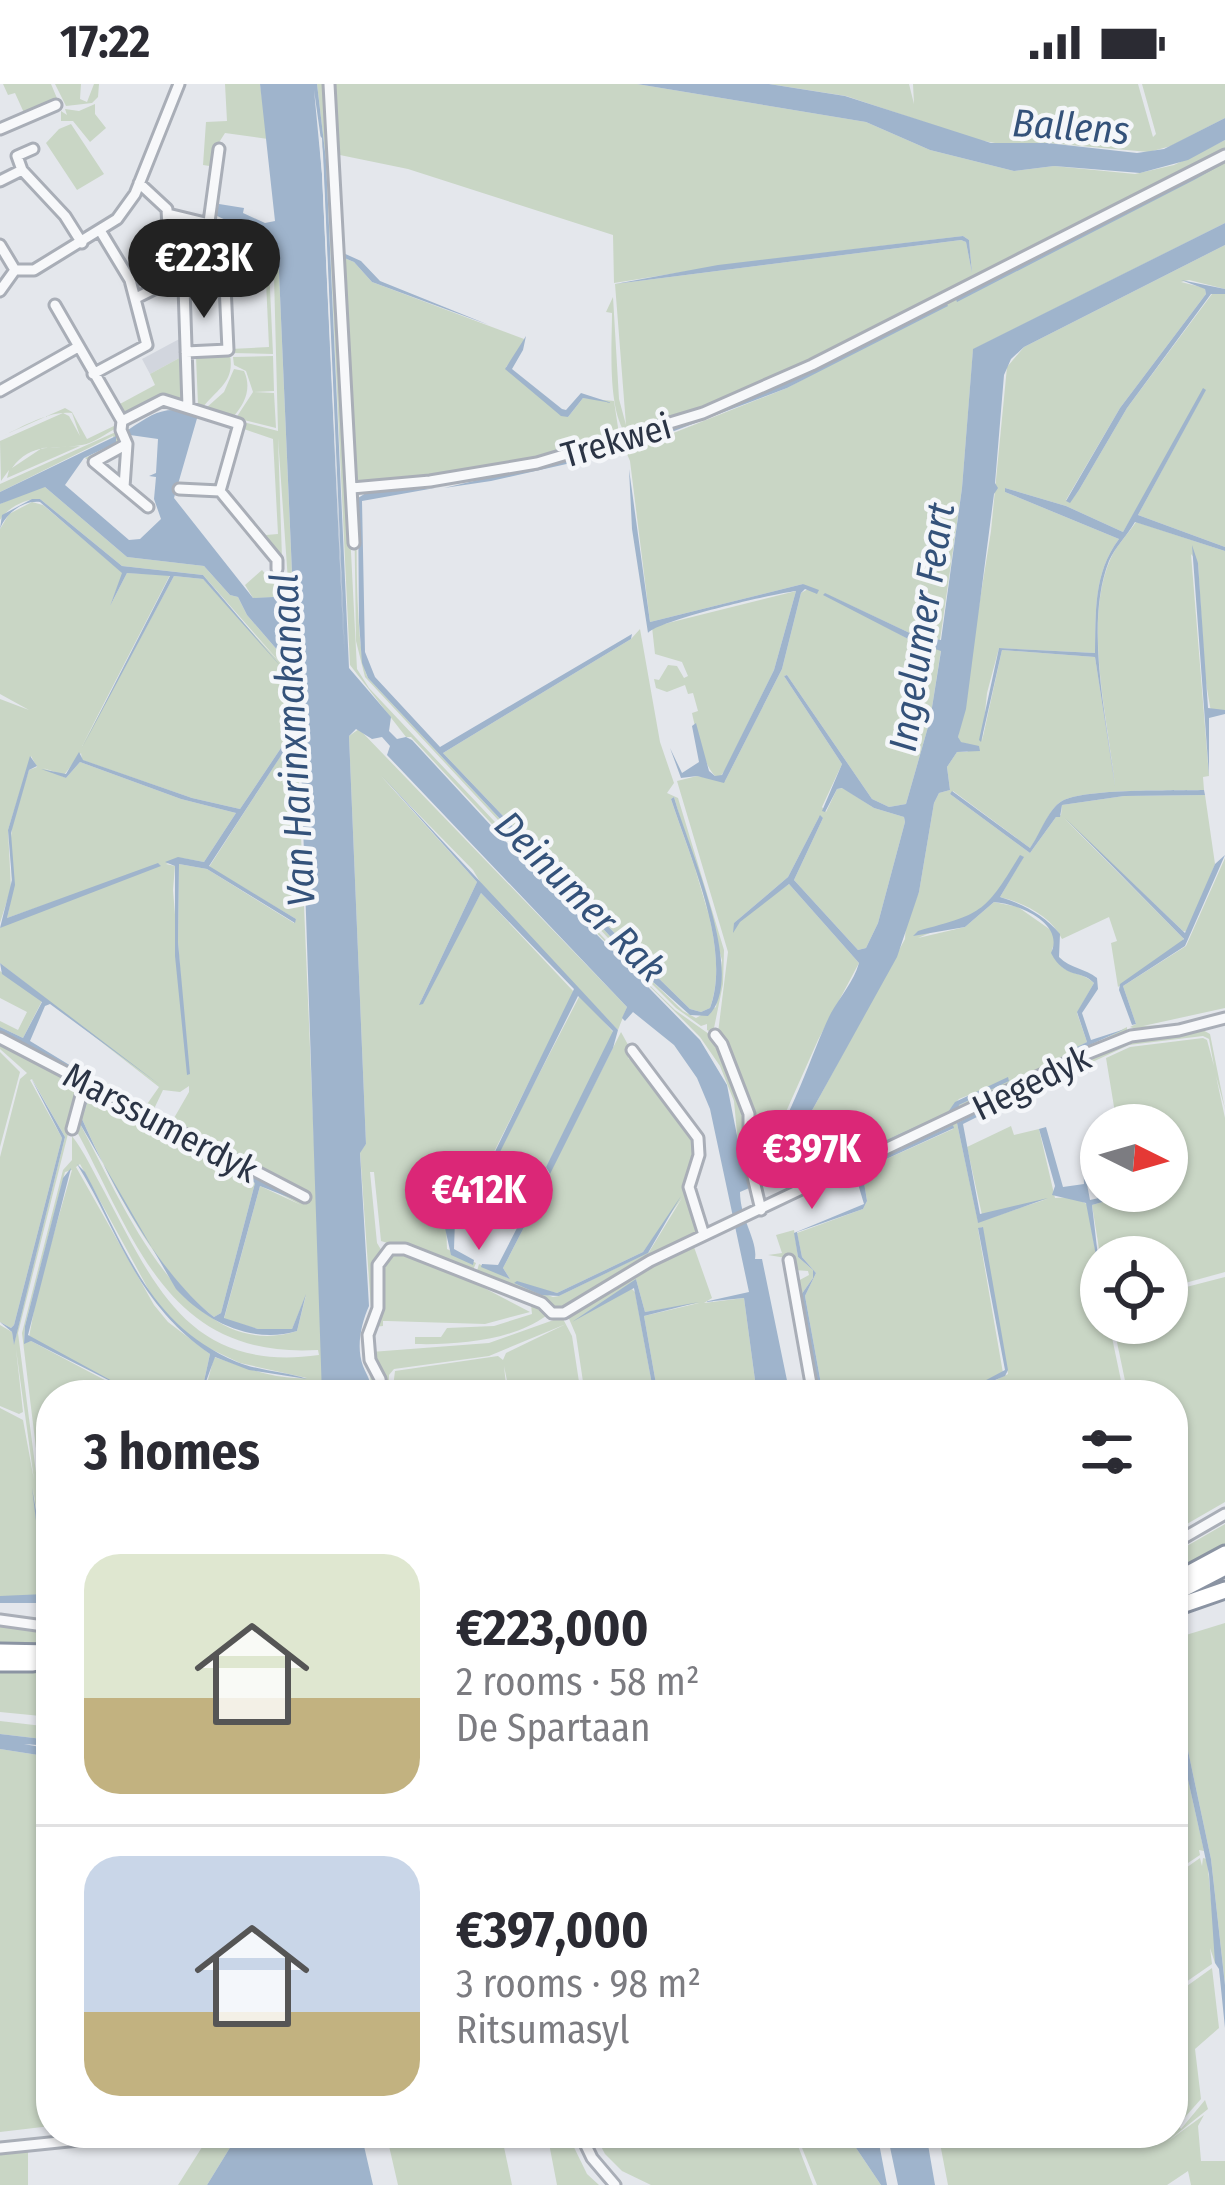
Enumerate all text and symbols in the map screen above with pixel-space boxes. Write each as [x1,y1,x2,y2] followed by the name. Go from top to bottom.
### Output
[60,15,150,69] text: 17:22
[1011,100,1131,154] water label: Ballens
[120,219,288,321] pin: €223K
[155,235,253,281] text: €223K
[556,404,676,478] street label: Trekwei
[880,499,964,755] water label: Ingelumer Feart
[261,572,325,908] water label: Van Harinxmakanaal
[485,802,675,992] water label: Deinumer Rak
[965,1035,1098,1130] street label: Hegedyk
[56,1053,265,1193] street label: Marssumerdyk
[1080,1104,1188,1212] north arrow
[1080,1104,1188,1344] map controls
[728,1110,896,1212] pin: €397K
[763,1126,861,1172] text: €397K
[395,1151,563,1253] pin: €412K
[432,1167,526,1213] text: €412K
[1080,1236,1188,1344] button: locate
[1074,1419,1140,1485] icon: filters
[84,1421,260,1483] text: 3 homes
[456,1597,649,1659] text: €223,000
[180,1602,324,1746] icon: home
[456,1659,700,1705] text: 2 rooms · 58 m²
[456,1705,651,1751] text: De Spartaan
[456,1899,649,1961] text: €397,000
[180,1904,324,2048] icon: home
[456,1961,701,2007] text: 3 rooms · 98 m²
[456,2007,630,2053] text: Ritsumasyl

